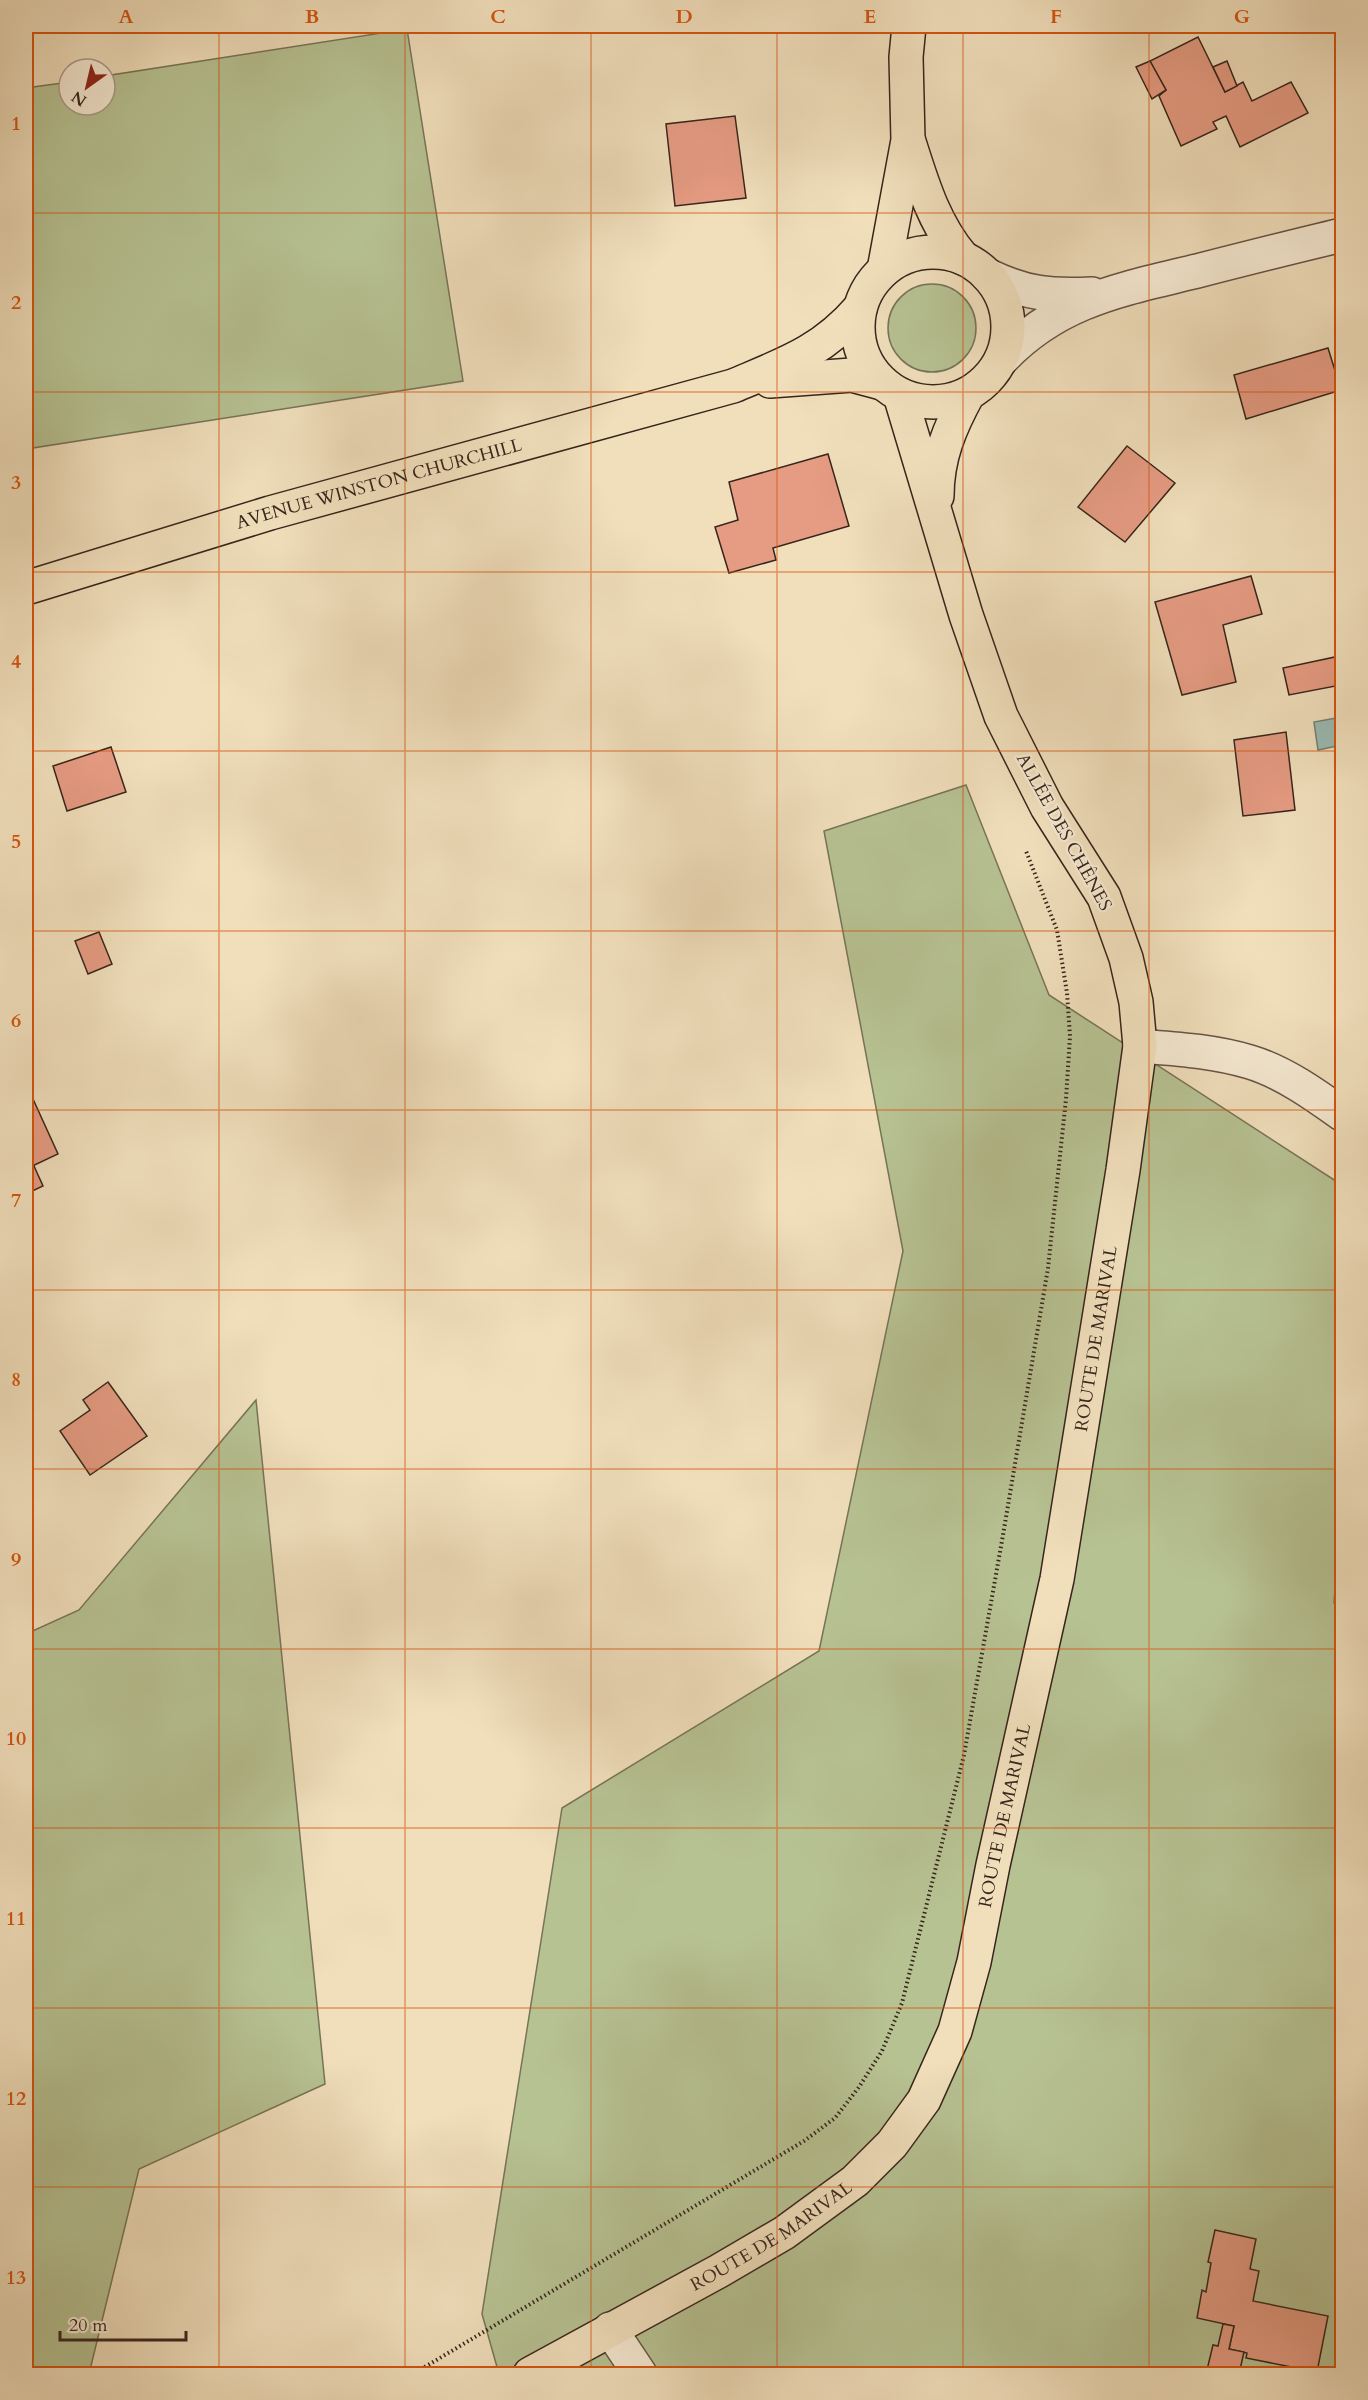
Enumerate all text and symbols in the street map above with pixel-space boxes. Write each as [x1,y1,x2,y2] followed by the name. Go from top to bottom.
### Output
[118,3,134,30] text: A
[305,3,319,30] text: B
[490,3,506,30] text: C
[675,3,693,30] text: D
[864,3,876,30] text: E
[1050,3,1062,30] text: F
[1234,3,1250,30] text: G
[57,57,117,117] north arrow
[67,86,91,112] text: N
[11,110,21,137] text: 1
[11,289,21,316] text: 2
[233,432,525,535] street label: AVENUE WINSTON CHURCHILL
[11,469,21,496] text: 3
[11,648,21,675] text: 4
[1010,749,1118,915] street label: ALLÉE DES CHÊNES
[11,828,21,855] text: 5
[11,1007,21,1034] text: 6
[11,1187,21,1214] text: 7
[1069,1244,1123,1433] street label: ROUTE DE MARIVAL
[11,1366,21,1393] text: 8
[11,1546,21,1573] text: 9
[972,1721,1037,1910] street label: ROUTE DE MARIVAL
[6,1725,26,1752] text: 10
[6,1905,26,1932] text: 11
[6,2085,26,2112] text: 12
[686,2175,857,2297] street label: ROUTE DE MARIVAL
[6,2264,26,2291] text: 13
[60,2304,186,2342] scale bar
[69,2313,108,2338] text: 20 m

